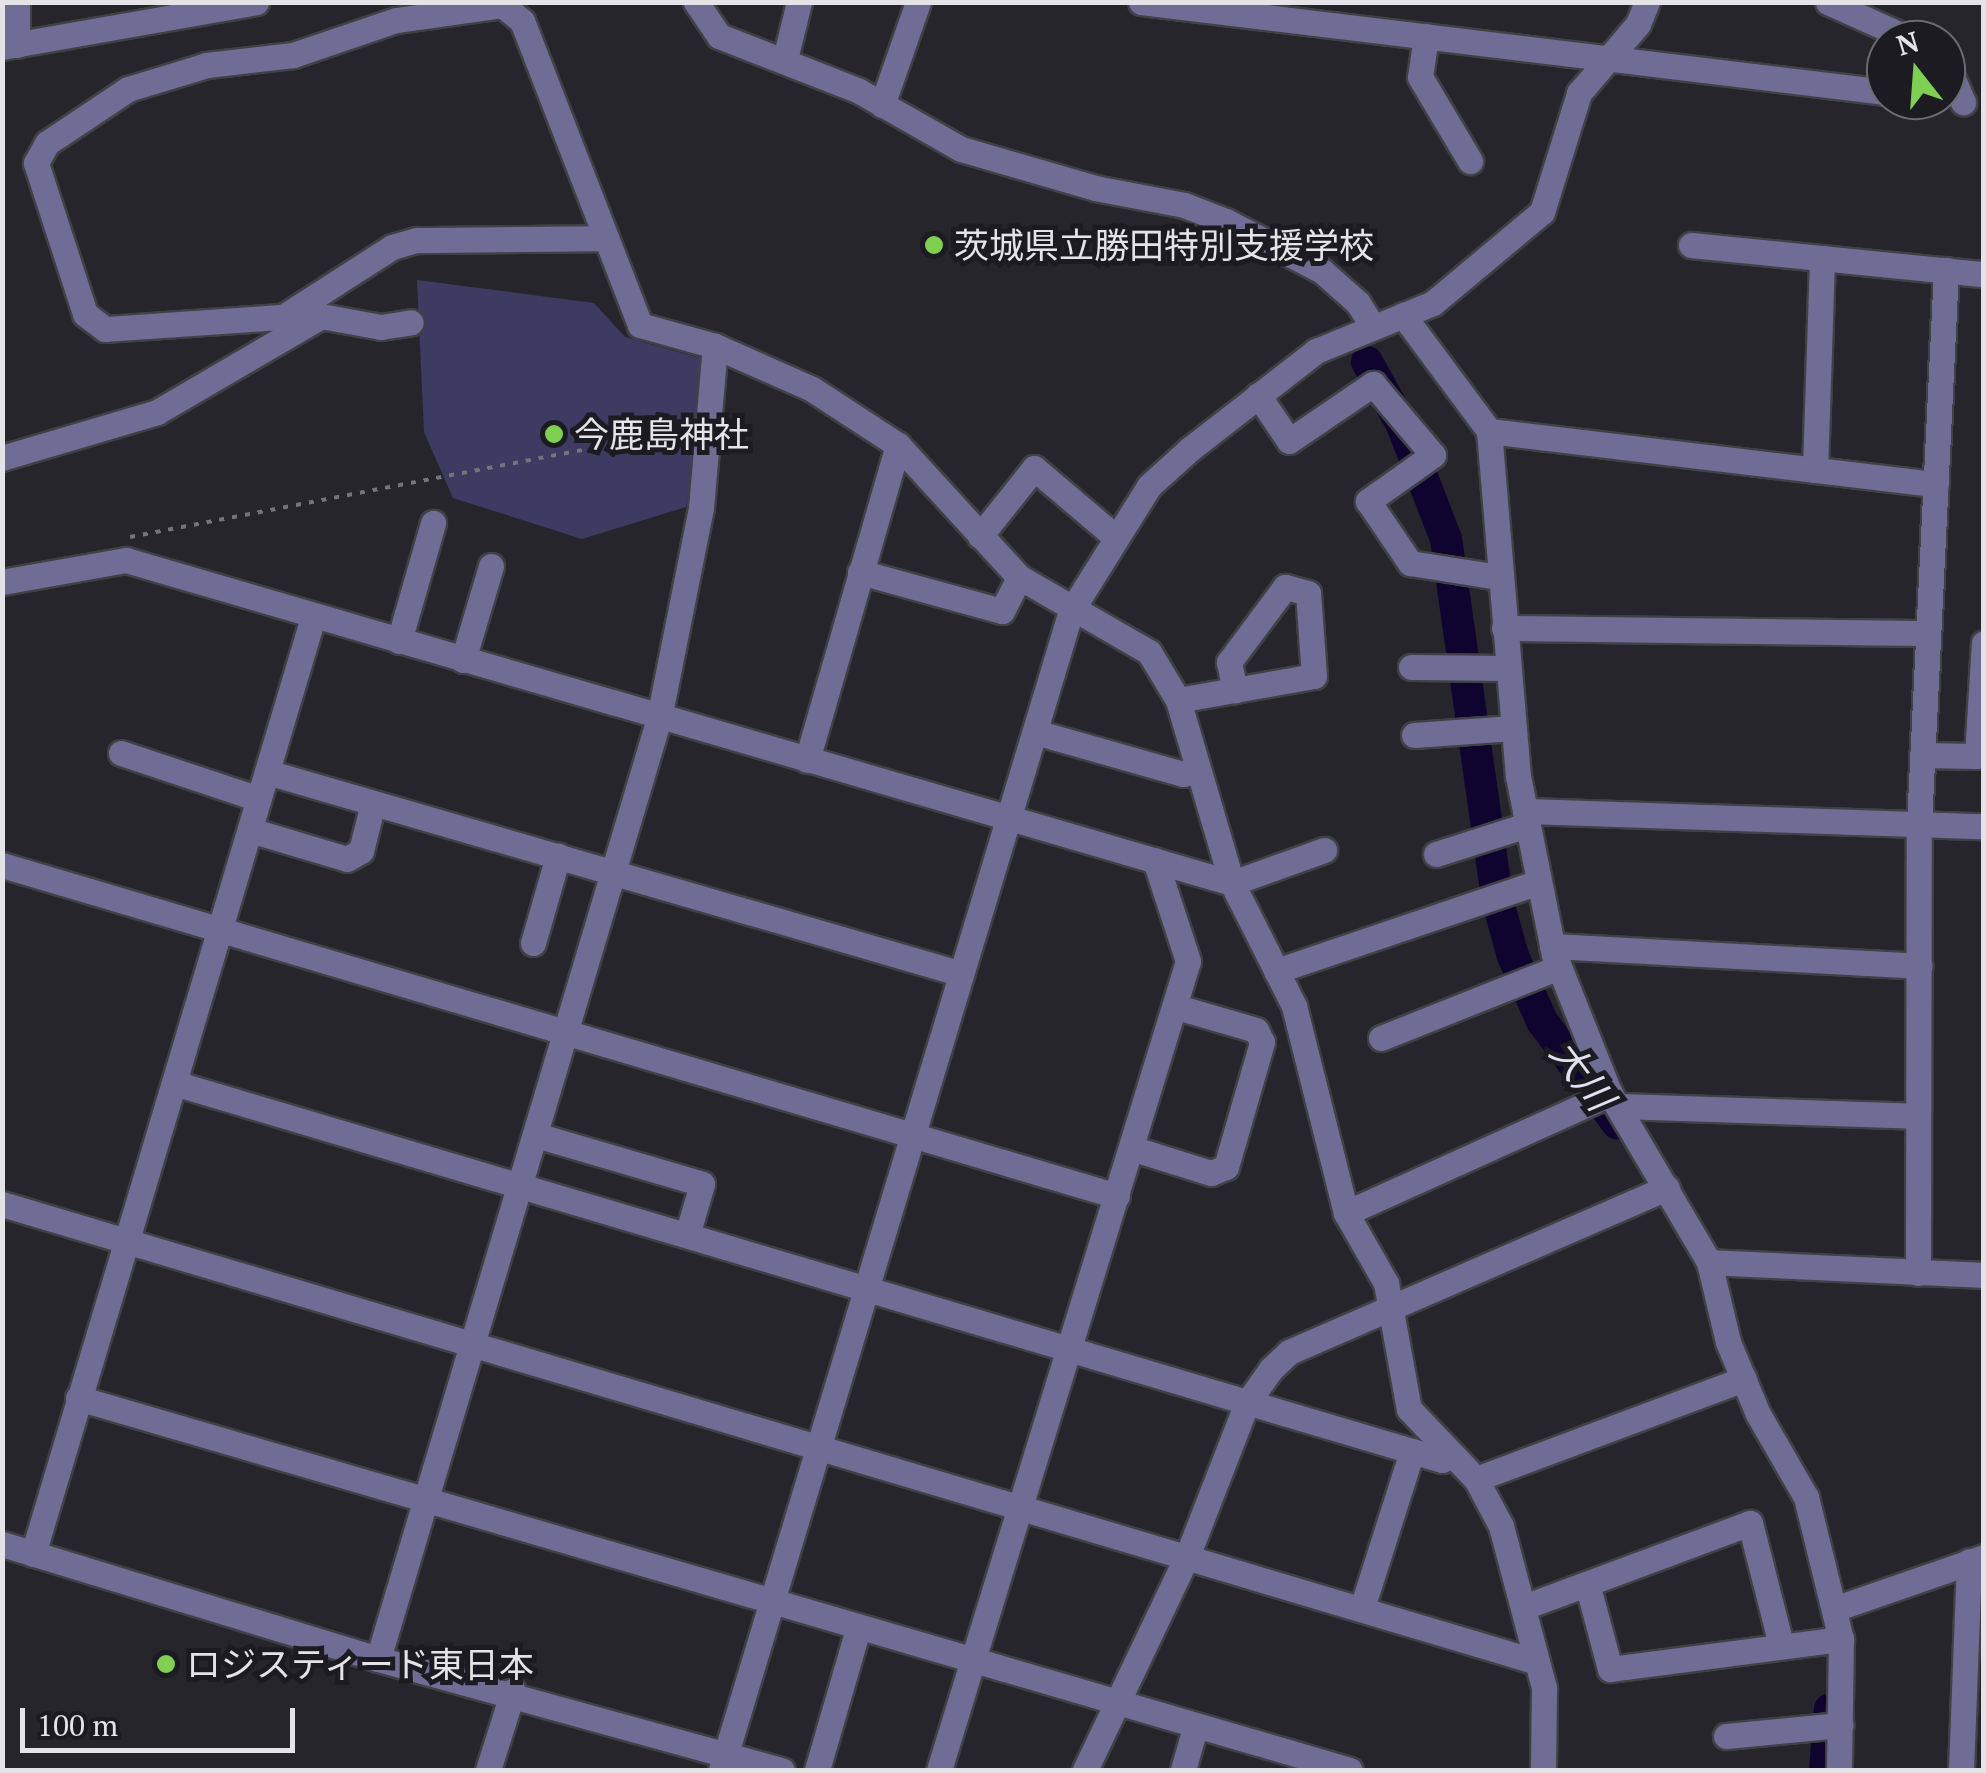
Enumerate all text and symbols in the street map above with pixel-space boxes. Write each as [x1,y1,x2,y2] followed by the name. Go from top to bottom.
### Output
[1866,20,1966,120] north arrow
[1892,22,1923,64] text: N
[954,224,1374,266] place label: 茨城県立勝田特別支援学校
[923,234,945,256] marker: 茨城県立勝田特別支援学校
[574,413,749,455] place label: 今鹿島神社
[543,423,565,445] marker: 今鹿島神社
[1541,1031,1623,1119] water label: 大川
[186,1643,536,1685] place label: ロジスティード東日本
[155,1653,177,1675] marker: ロジスティード東日本
[25,1688,300,1750] scale bar
[37,1705,118,1745] text: 100 m

